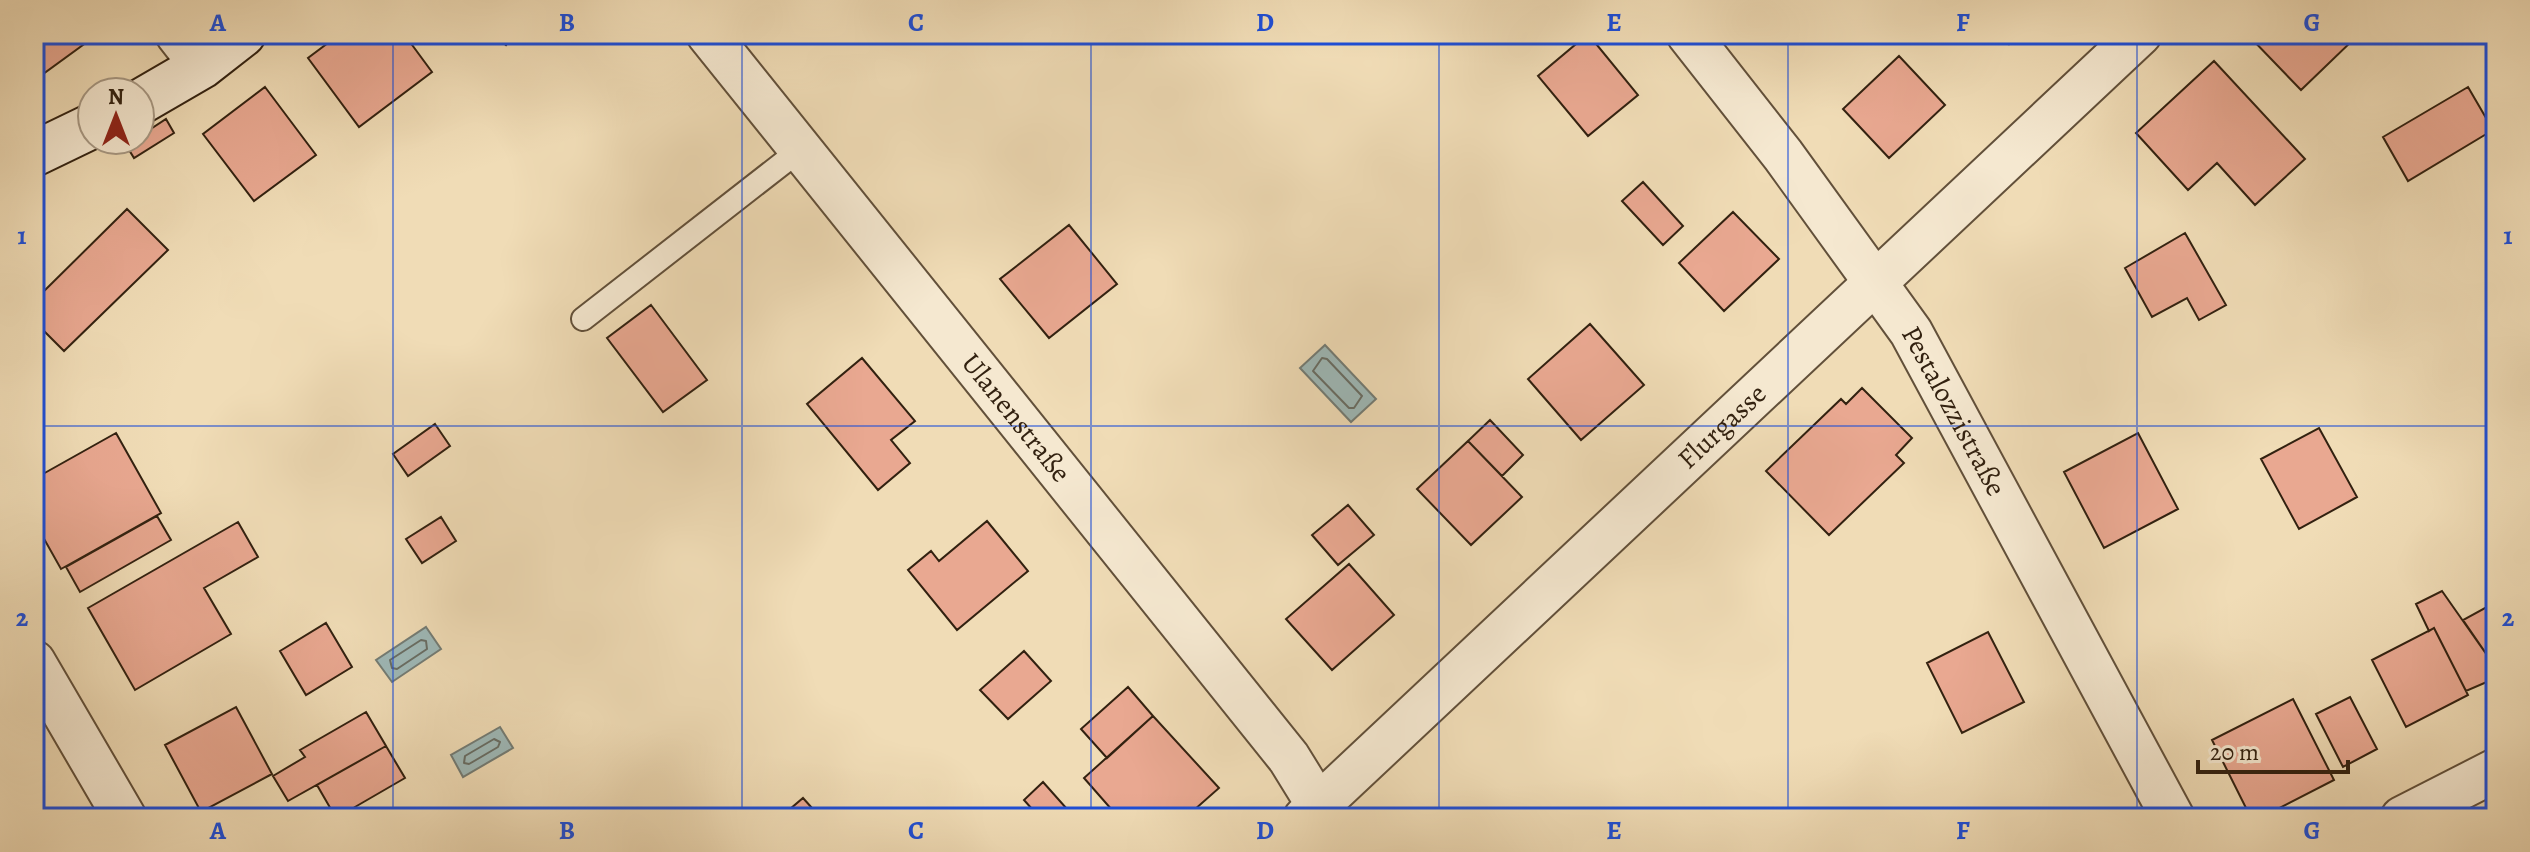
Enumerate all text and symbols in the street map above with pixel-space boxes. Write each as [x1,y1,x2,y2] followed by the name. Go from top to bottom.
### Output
[209,5,227,40] text: A
[559,5,575,40] text: B
[908,5,924,40] text: C
[1256,5,1274,40] text: D
[1606,5,1622,40] text: E
[1956,5,1970,40] text: F
[2303,5,2321,40] text: G
[76,76,156,156] north arrow
[108,82,124,112] text: N
[17,218,27,253] text: 1
[2503,218,2513,253] text: 1
[1892,319,2015,503] street label: Pestalozzistraße
[952,345,1079,490] street label: Ulanenstraße
[1669,375,1775,478] street label: Flurgasse
[16,600,29,635] text: 2
[2502,600,2515,635] text: 2
[2198,724,2348,774] scale bar
[2210,736,2259,768] text: 20 m
[209,813,227,848] text: A
[559,813,575,848] text: B
[908,813,924,848] text: C
[1256,813,1274,848] text: D
[1606,813,1622,848] text: E
[1956,813,1970,848] text: F
[2303,813,2321,848] text: G

